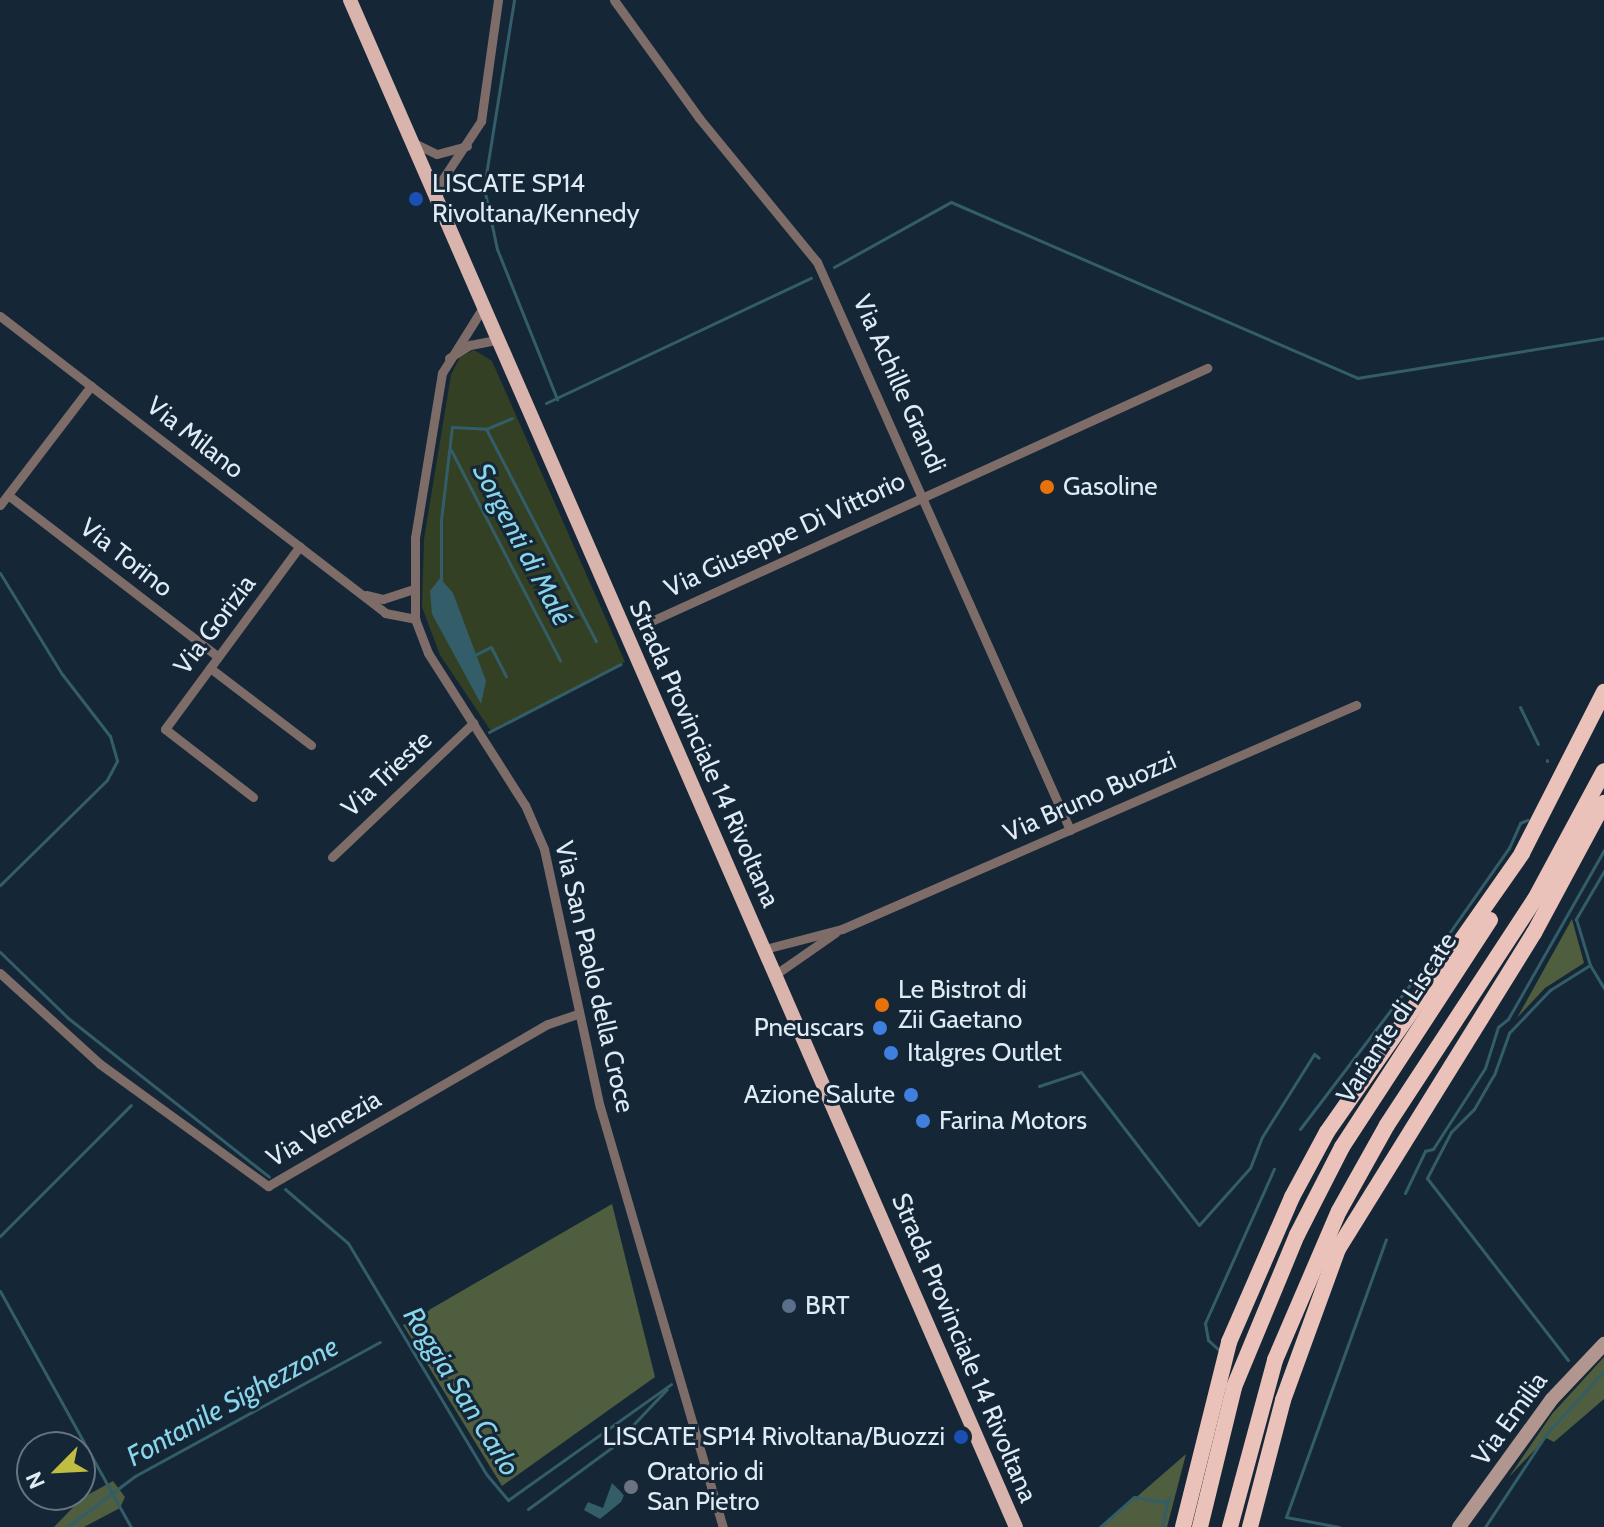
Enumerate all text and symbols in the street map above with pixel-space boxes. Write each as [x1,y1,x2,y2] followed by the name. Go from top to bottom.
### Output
[432,168,640,230] place label: LISCATE SP14 Rivoltana/Kennedy
[407,190,425,208] marker: LISCATE SP14 Rivoltana/Kennedy
[846,290,952,478] street label: Via Achille Grandi
[140,390,250,486] street label: Via Milano
[466,457,580,631] water label: Sorgenti di Malé
[660,466,910,604] street label: Via Giuseppe Di Vittorio
[1063,471,1158,503] place label: Gasoline
[1038,478,1056,496] marker: Gasoline
[73,512,179,604] street label: Via Torino
[167,569,263,681] street label: Via Gorizia
[622,596,786,912] street label: Strada Provinciale 14 Rivoltana
[335,724,439,824] street label: Via Trieste
[999,745,1181,849] street label: Via Bruno Buozzi
[548,838,640,1116] street label: Via San Paolo della Croce
[1330,927,1464,1109] street label: Variante di Liscate
[898,974,1027,1036] place label: Le Bistrot di Zii Gaetano
[873,996,891,1014] marker: Le Bistrot di Zii Gaetano
[754,1012,864,1044] place label: Pneuscars
[871,1019,889,1037] marker: Pneuscars
[907,1037,1062,1069] place label: Italgres Outlet
[882,1044,900,1062] marker: Italgres Outlet
[744,1079,895,1111] place label: Azione Salute
[261,1084,387,1174] street label: Via Venezia
[902,1086,920,1104] marker: Azione Salute
[939,1105,1087,1137] place label: Farina Motors
[914,1112,932,1130] marker: Farina Motors
[885,1189,1043,1507] street label: Strada Provinciale 14 Rivoltana
[805,1290,850,1322] place label: BRT
[780,1297,798,1315] marker: BRT
[397,1300,527,1482] water label: Roggia San Carlo
[120,1329,344,1473] water label: Fontanile Sighezzone
[1466,1366,1554,1472] street label: Via Emilia
[602,1421,945,1453] place label: LISCATE SP14 Rivoltana/Buozzi
[952,1428,970,1446] marker: LISCATE SP14 Rivoltana/Buozzi
[16,1431,96,1511] north arrow
[647,1456,764,1518] place label: Oratorio di San Pietro
[20,1468,51,1493] text: N
[622,1478,640,1496] marker: Oratorio di San Pietro

